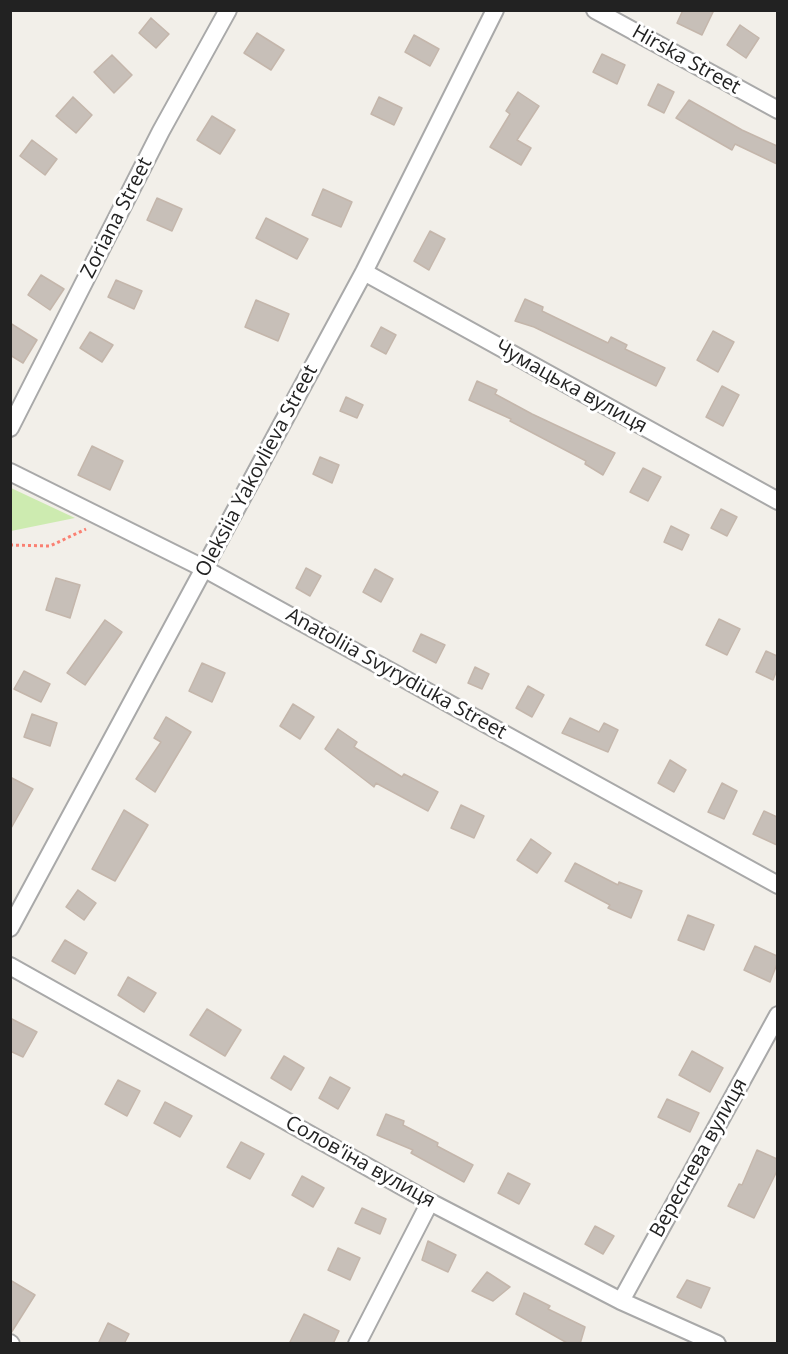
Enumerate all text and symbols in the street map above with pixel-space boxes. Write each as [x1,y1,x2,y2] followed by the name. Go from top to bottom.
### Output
[628,20,744,100] street label: Hirska Street
[76,154,158,282] street label: Zoriana Street
[491,335,651,439] street label: Чумацька вулиця
[191,361,323,581] street label: Oleksiia Yakovlieva Street
[282,603,510,745] street label: Anatoliia Svyrydiuka Street
[645,1074,753,1242] street label: Вереснева вулиця
[281,1111,439,1213] street label: Солов'їна вулиця

